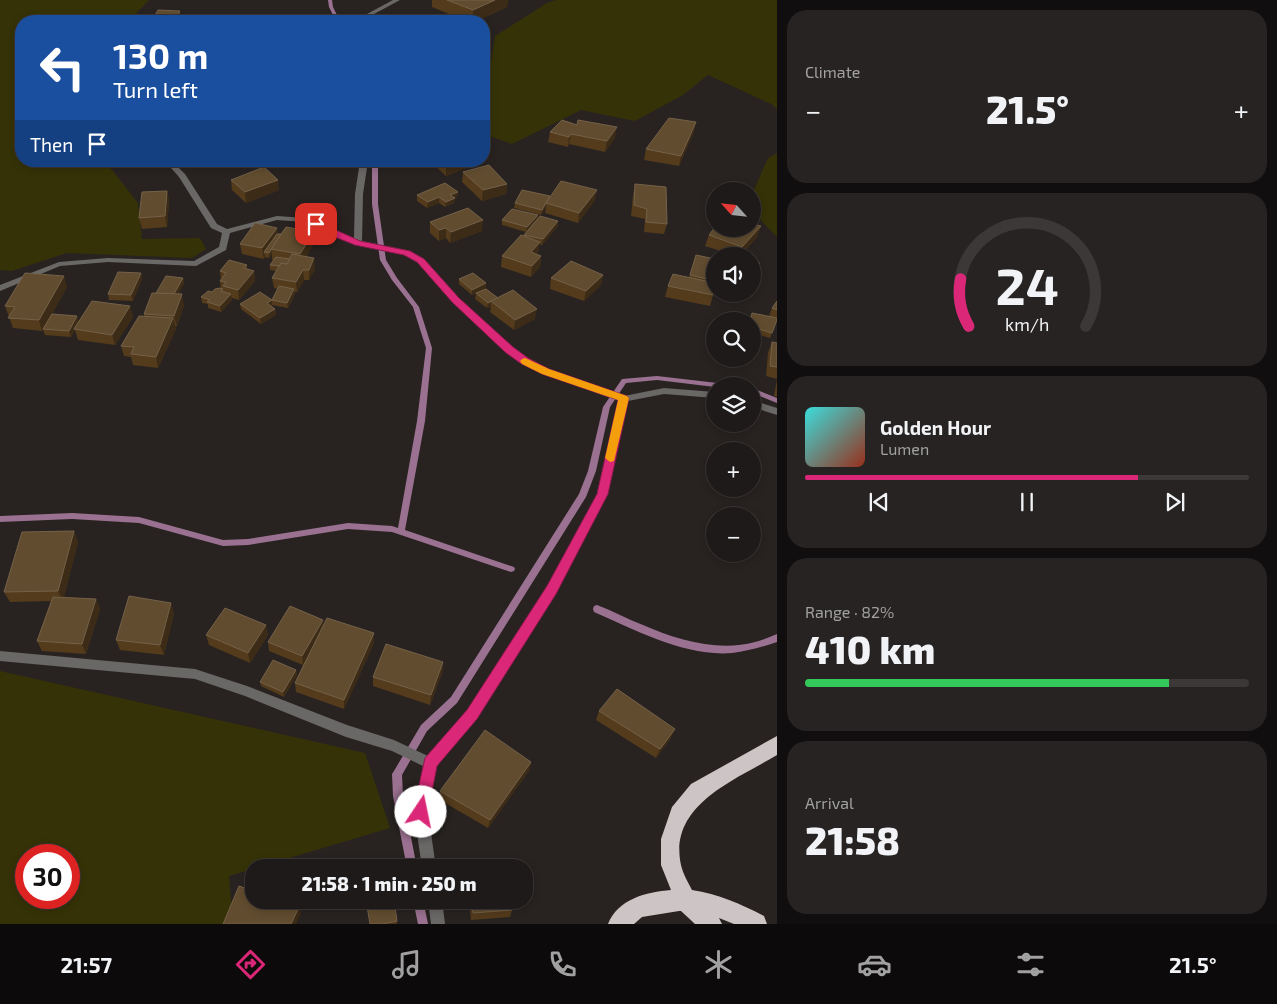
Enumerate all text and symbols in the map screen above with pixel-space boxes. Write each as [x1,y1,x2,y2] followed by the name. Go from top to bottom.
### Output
[113,34,208,76] text: 130 m
[30,35,95,100] icon: left
[805,62,860,81] text: Climate
[113,76,198,102] text: Turn left
[986,86,1069,132] text: 21.5°
[805,93,821,127] text: −
[1234,93,1249,127] text: +
[83,130,111,158] icon: arrive
[30,133,73,156] text: Then
[706,182,761,238] north arrow
[706,182,761,562] map controls
[295,203,337,245] pin
[302,210,330,238] icon: arrive
[706,247,761,302] button: sound
[995,253,1059,315] text: 24
[706,312,761,367] button: search
[1005,313,1049,335] text: km/h
[706,377,761,432] button: layers
[880,416,991,439] text: Golden Hour
[880,439,929,458] text: Lumen
[706,442,761,497] button: +
[865,488,893,516] icon: previous
[1013,488,1041,516] icon: pause
[1161,488,1189,516] icon: next
[706,507,761,562] button: −
[805,602,894,621] text: Range · 82%
[805,626,935,672] text: 410 km
[394,785,446,837] position arrow
[805,793,854,812] text: Arrival
[805,817,900,863] text: 21:58
[15,844,80,909] speed limit sign: 30
[301,872,477,895] text: 21:58 · 1 min · 250 m
[233,947,268,982] icon: directions
[389,947,424,982] icon: music
[545,947,580,982] icon: phone
[701,947,736,982] icon: climate
[857,947,892,982] icon: car
[1013,947,1048,982] icon: filters
[60,951,112,977] text: 21:57
[1169,951,1216,977] text: 21.5°

